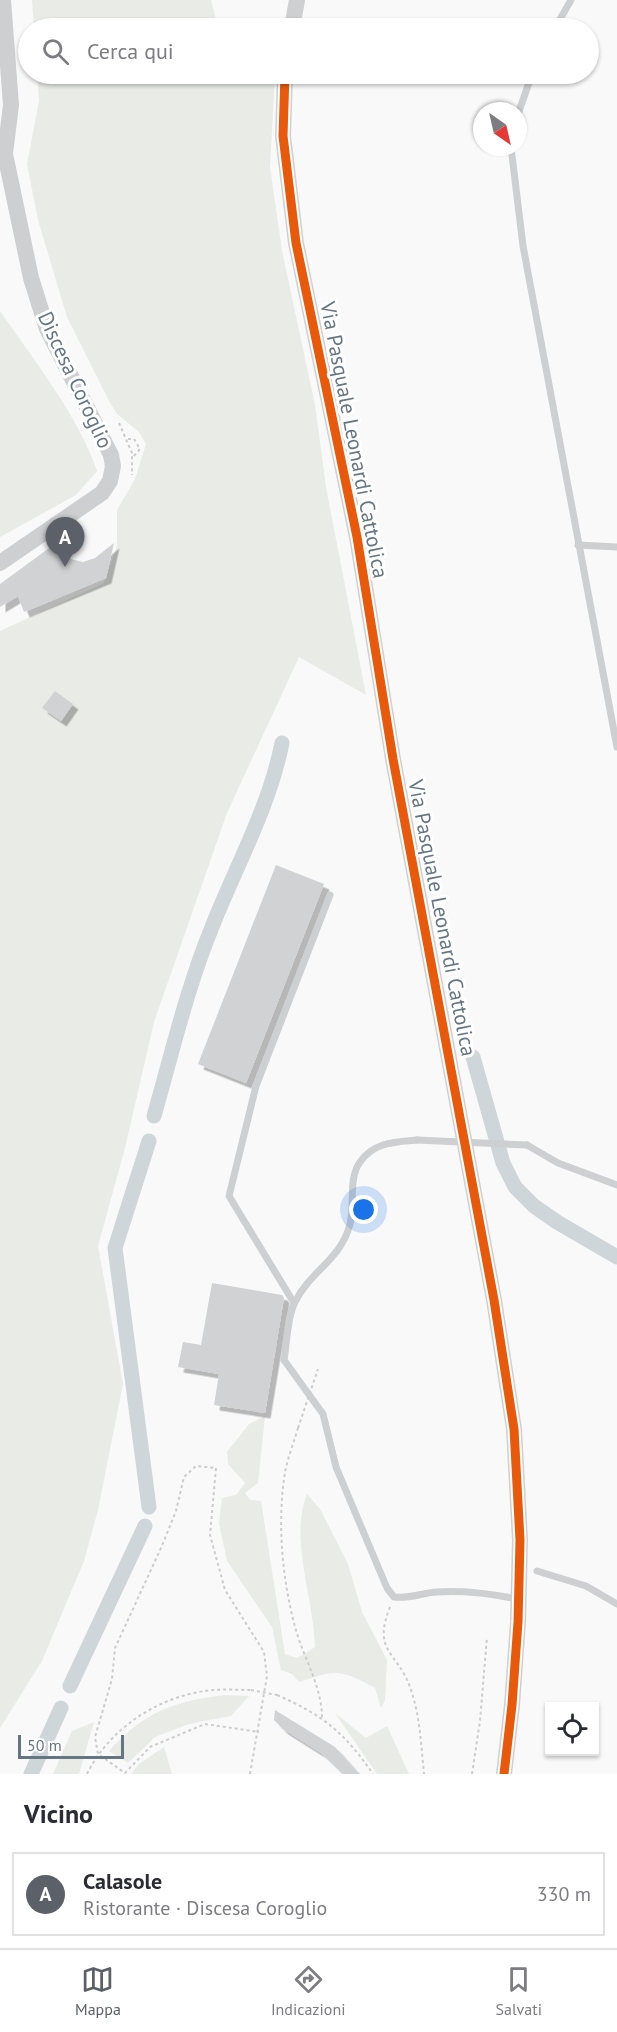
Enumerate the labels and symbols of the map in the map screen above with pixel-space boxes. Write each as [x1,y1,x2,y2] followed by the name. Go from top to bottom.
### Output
[473,102,527,156] north arrow
[314,298,395,580] street label: Via Pasquale Leonardi Cattolica
[32,307,119,453] street label: Discesa Coroglio
[46,518,84,567] pin: A
[402,776,483,1058] street label: Via Pasquale Leonardi Cattolica
[349,1195,378,1224] your location
[18,1732,124,1760] scale bar

